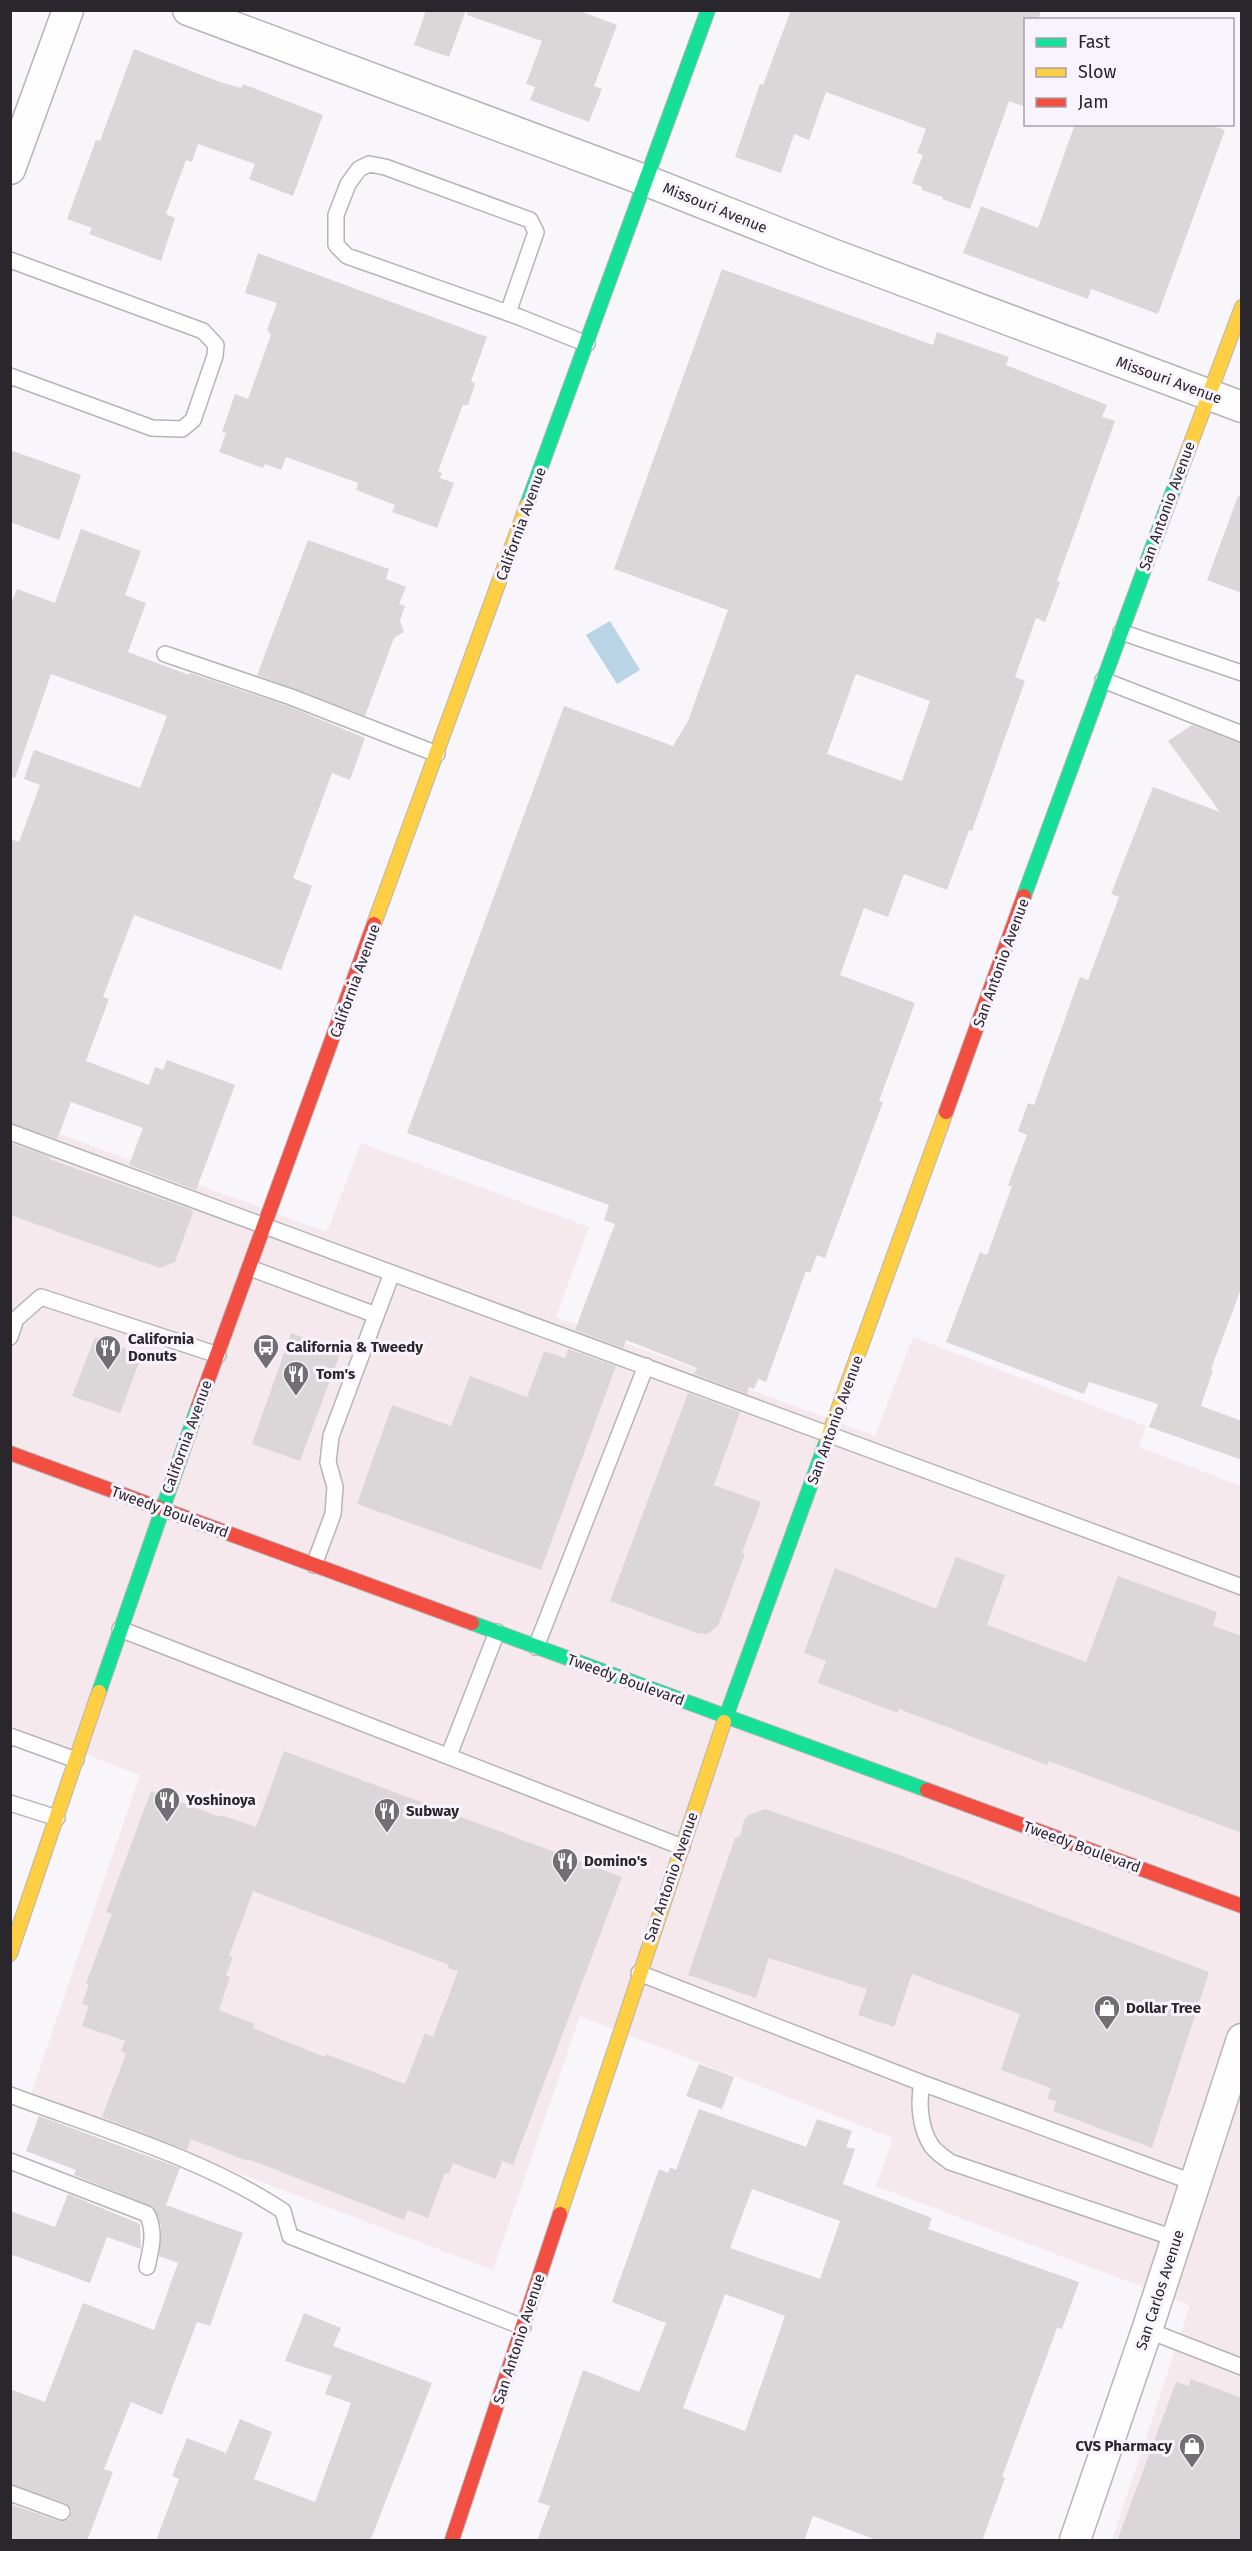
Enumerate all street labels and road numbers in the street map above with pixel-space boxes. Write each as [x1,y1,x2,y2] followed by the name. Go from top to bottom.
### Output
[660,179,770,237] street label: Missouri Avenue
[1114,353,1224,407] street label: Missouri Avenue
[1135,439,1199,573] street label: San Antonio Avenue
[492,465,550,583] street label: California Avenue
[969,896,1033,1030] street label: San Antonio Avenue
[326,922,384,1040] street label: California Avenue
[803,1353,867,1487] street label: San Antonio Avenue
[158,1378,216,1496] street label: California Avenue
[109,1482,231,1542] street label: Tweedy Boulevard
[565,1650,687,1710] street label: Tweedy Boulevard
[640,1810,702,1944] street label: San Antonio Avenue
[1021,1817,1143,1877] street label: Tweedy Boulevard
[1132,2228,1188,2352] street label: San Carlos Avenue
[489,2272,549,2406] street label: San Antonio Avenue

